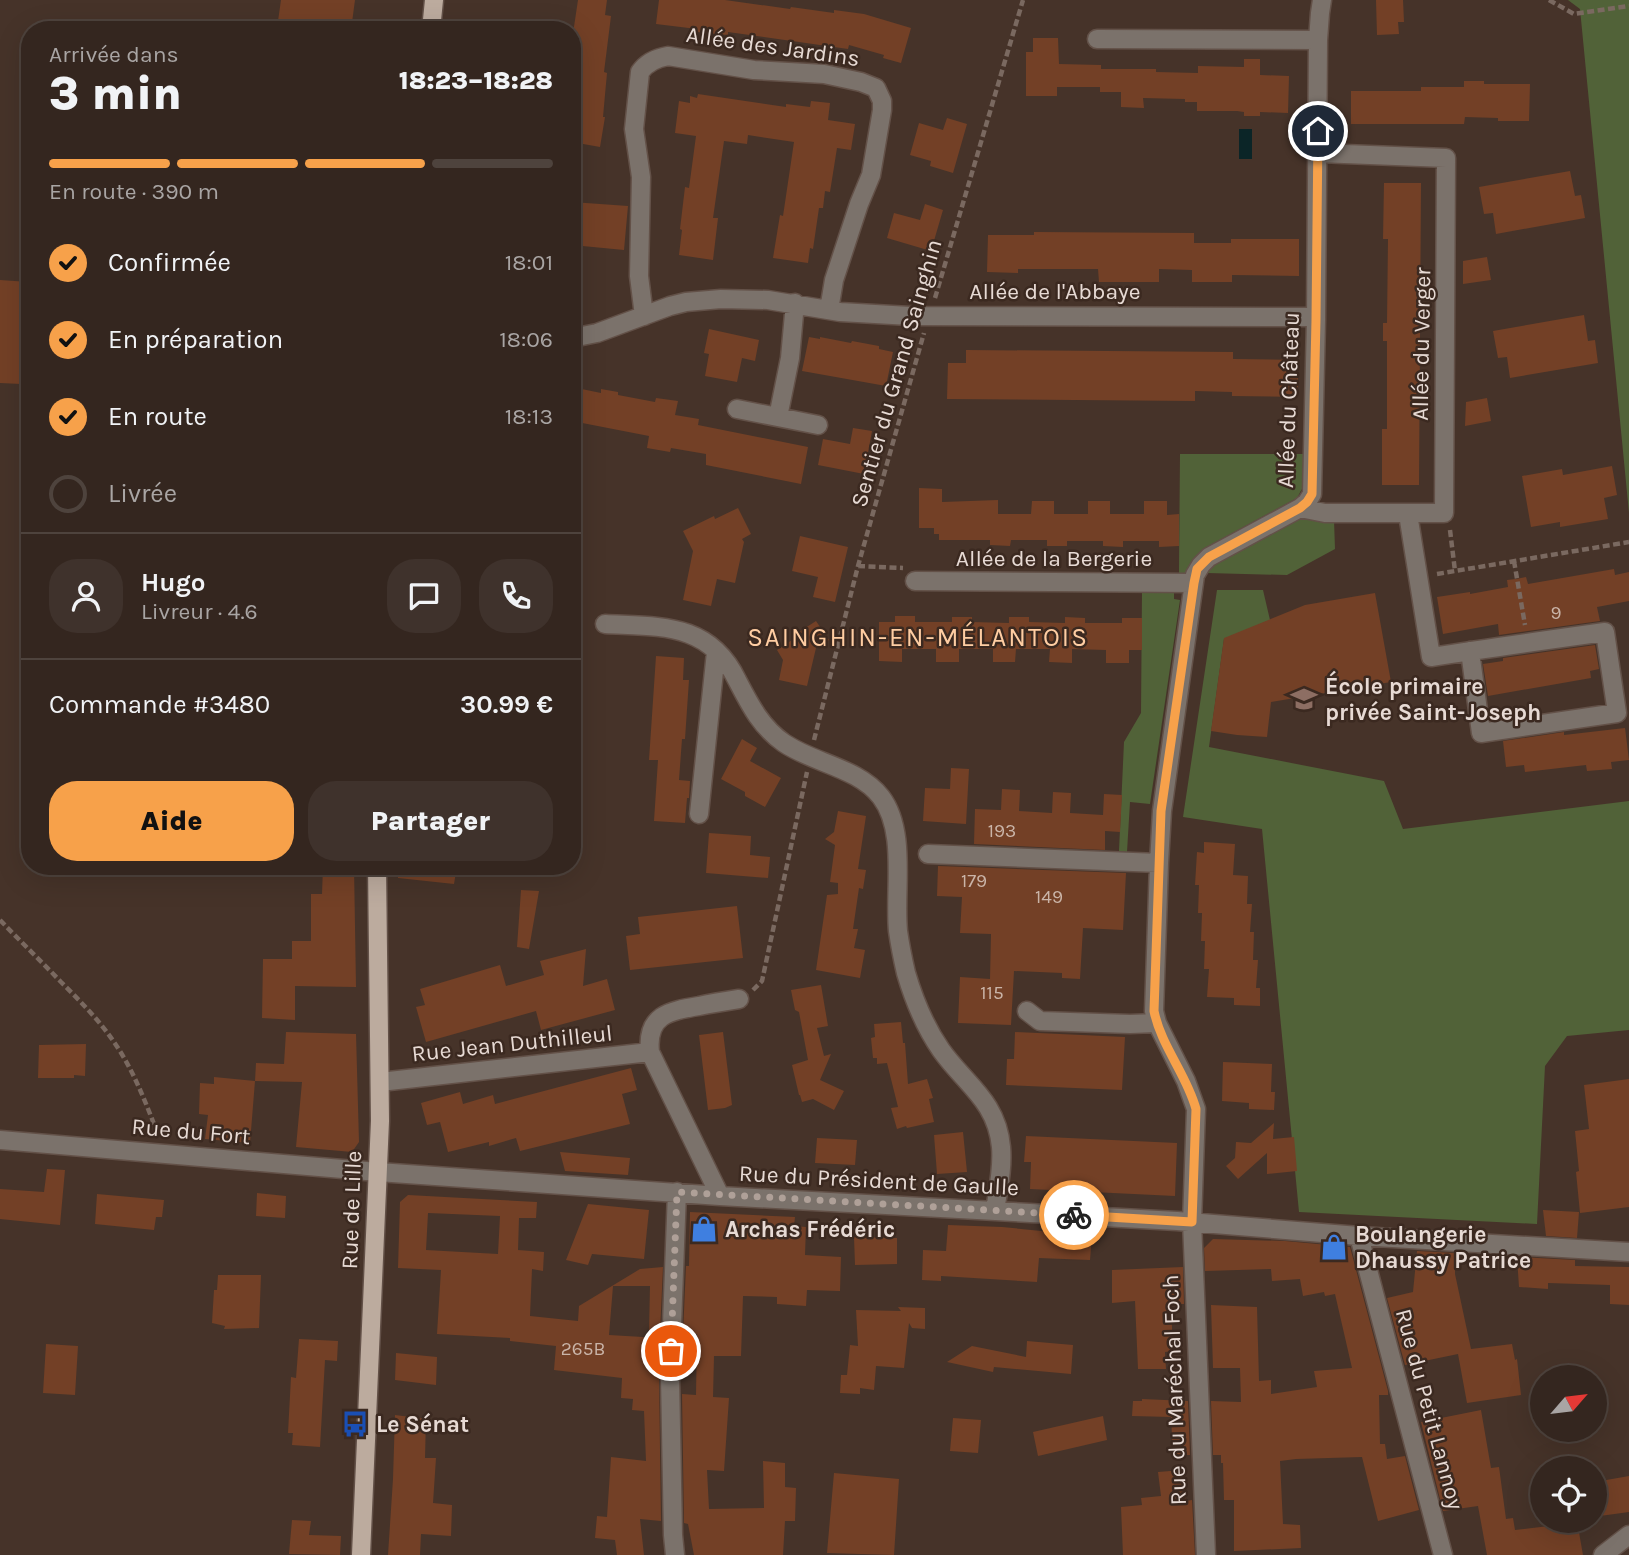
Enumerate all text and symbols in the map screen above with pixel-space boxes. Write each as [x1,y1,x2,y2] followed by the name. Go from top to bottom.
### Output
[684,21,861,72] street label: Allée des Jardins
[49,41,179,68] text: Arrivée dans
[399,65,553,96] text: 18:23–18:28
[49,67,182,121] text: 3 min
[1288,101,1348,161] pin
[1299,112,1337,150] icon: home
[49,178,219,205] text: En route · 390 m
[845,236,948,510] street label: Sentier du Grand Sainghin
[49,244,87,282] icon: check
[108,247,231,278] text: Confirmée
[505,249,553,276] text: 18:01
[1407,266,1436,421] street label: Allée du Verger
[969,278,1141,305] street label: Allée de l'Abbaye
[1272,312,1305,488] street label: Allée du Château
[49,321,87,359] icon: check
[108,324,283,355] text: En préparation
[499,326,553,353] text: 18:06
[49,398,87,436] icon: check
[108,401,207,432] text: En route
[505,403,553,430] text: 18:13
[108,478,177,509] text: Livrée
[956,545,1152,572] street label: Allée de la Bergerie
[49,559,123,633] button: person
[387,559,461,633] button: chat
[479,559,553,633] button: phone
[141,567,206,598] text: Hugo
[141,598,258,625] text: Livreur · 4.6
[1550,602,1562,624] house number: 9
[747,621,1089,653] district label: SAINGHIN-EN-MÉLANTOIS
[1325,670,1541,726] place label: École primaire privée Saint-Joseph
[1289,684,1319,714] school or university icon: École primaire privée Saint-Joseph
[49,689,270,720] text: Commande #3480
[460,689,553,720] text: 30.99 €
[49,781,294,861] button: Aide
[308,781,553,861] button: Partager
[988,820,1016,842] house number: 193
[961,870,987,892] house number: 179
[1035,886,1063,908] house number: 149
[980,982,1004,1004] house number: 115
[410,1020,614,1067] street label: Rue Jean Duthilleul
[130,1113,252,1150] street label: Rue du Fort
[336,1150,367,1270] street label: Rue de Lille
[738,1160,1020,1201] street label: Rue du Président de Gaulle
[1039,1180,1109,1250] courier
[1055,1196,1093,1234] icon: bike
[689,1214,719,1244] shop icon: Archas Frédéric
[725,1216,895,1243] place label: Archas Frédéric
[1355,1221,1531,1274] place label: Boulangerie Dhaussy Patrice
[1319,1232,1349,1262] shop icon: Boulangerie Dhaussy Patrice
[1157,1274,1192,1506] street label: Rue du Maréchal Foch
[1390,1306,1469,1513] street label: Rue du Petit Lannoy
[641,1321,701,1381] pin
[652,1332,690,1370] icon: bag
[561,1338,605,1360] house number: 265B
[1530,1365,1606,1442] north arrow
[1530,1365,1607,1533] map controls
[340,1409,370,1439] bus stop icon: Le Sénat
[376,1411,469,1438] place label: Le Sénat
[1530,1456,1607,1533] button: locate

